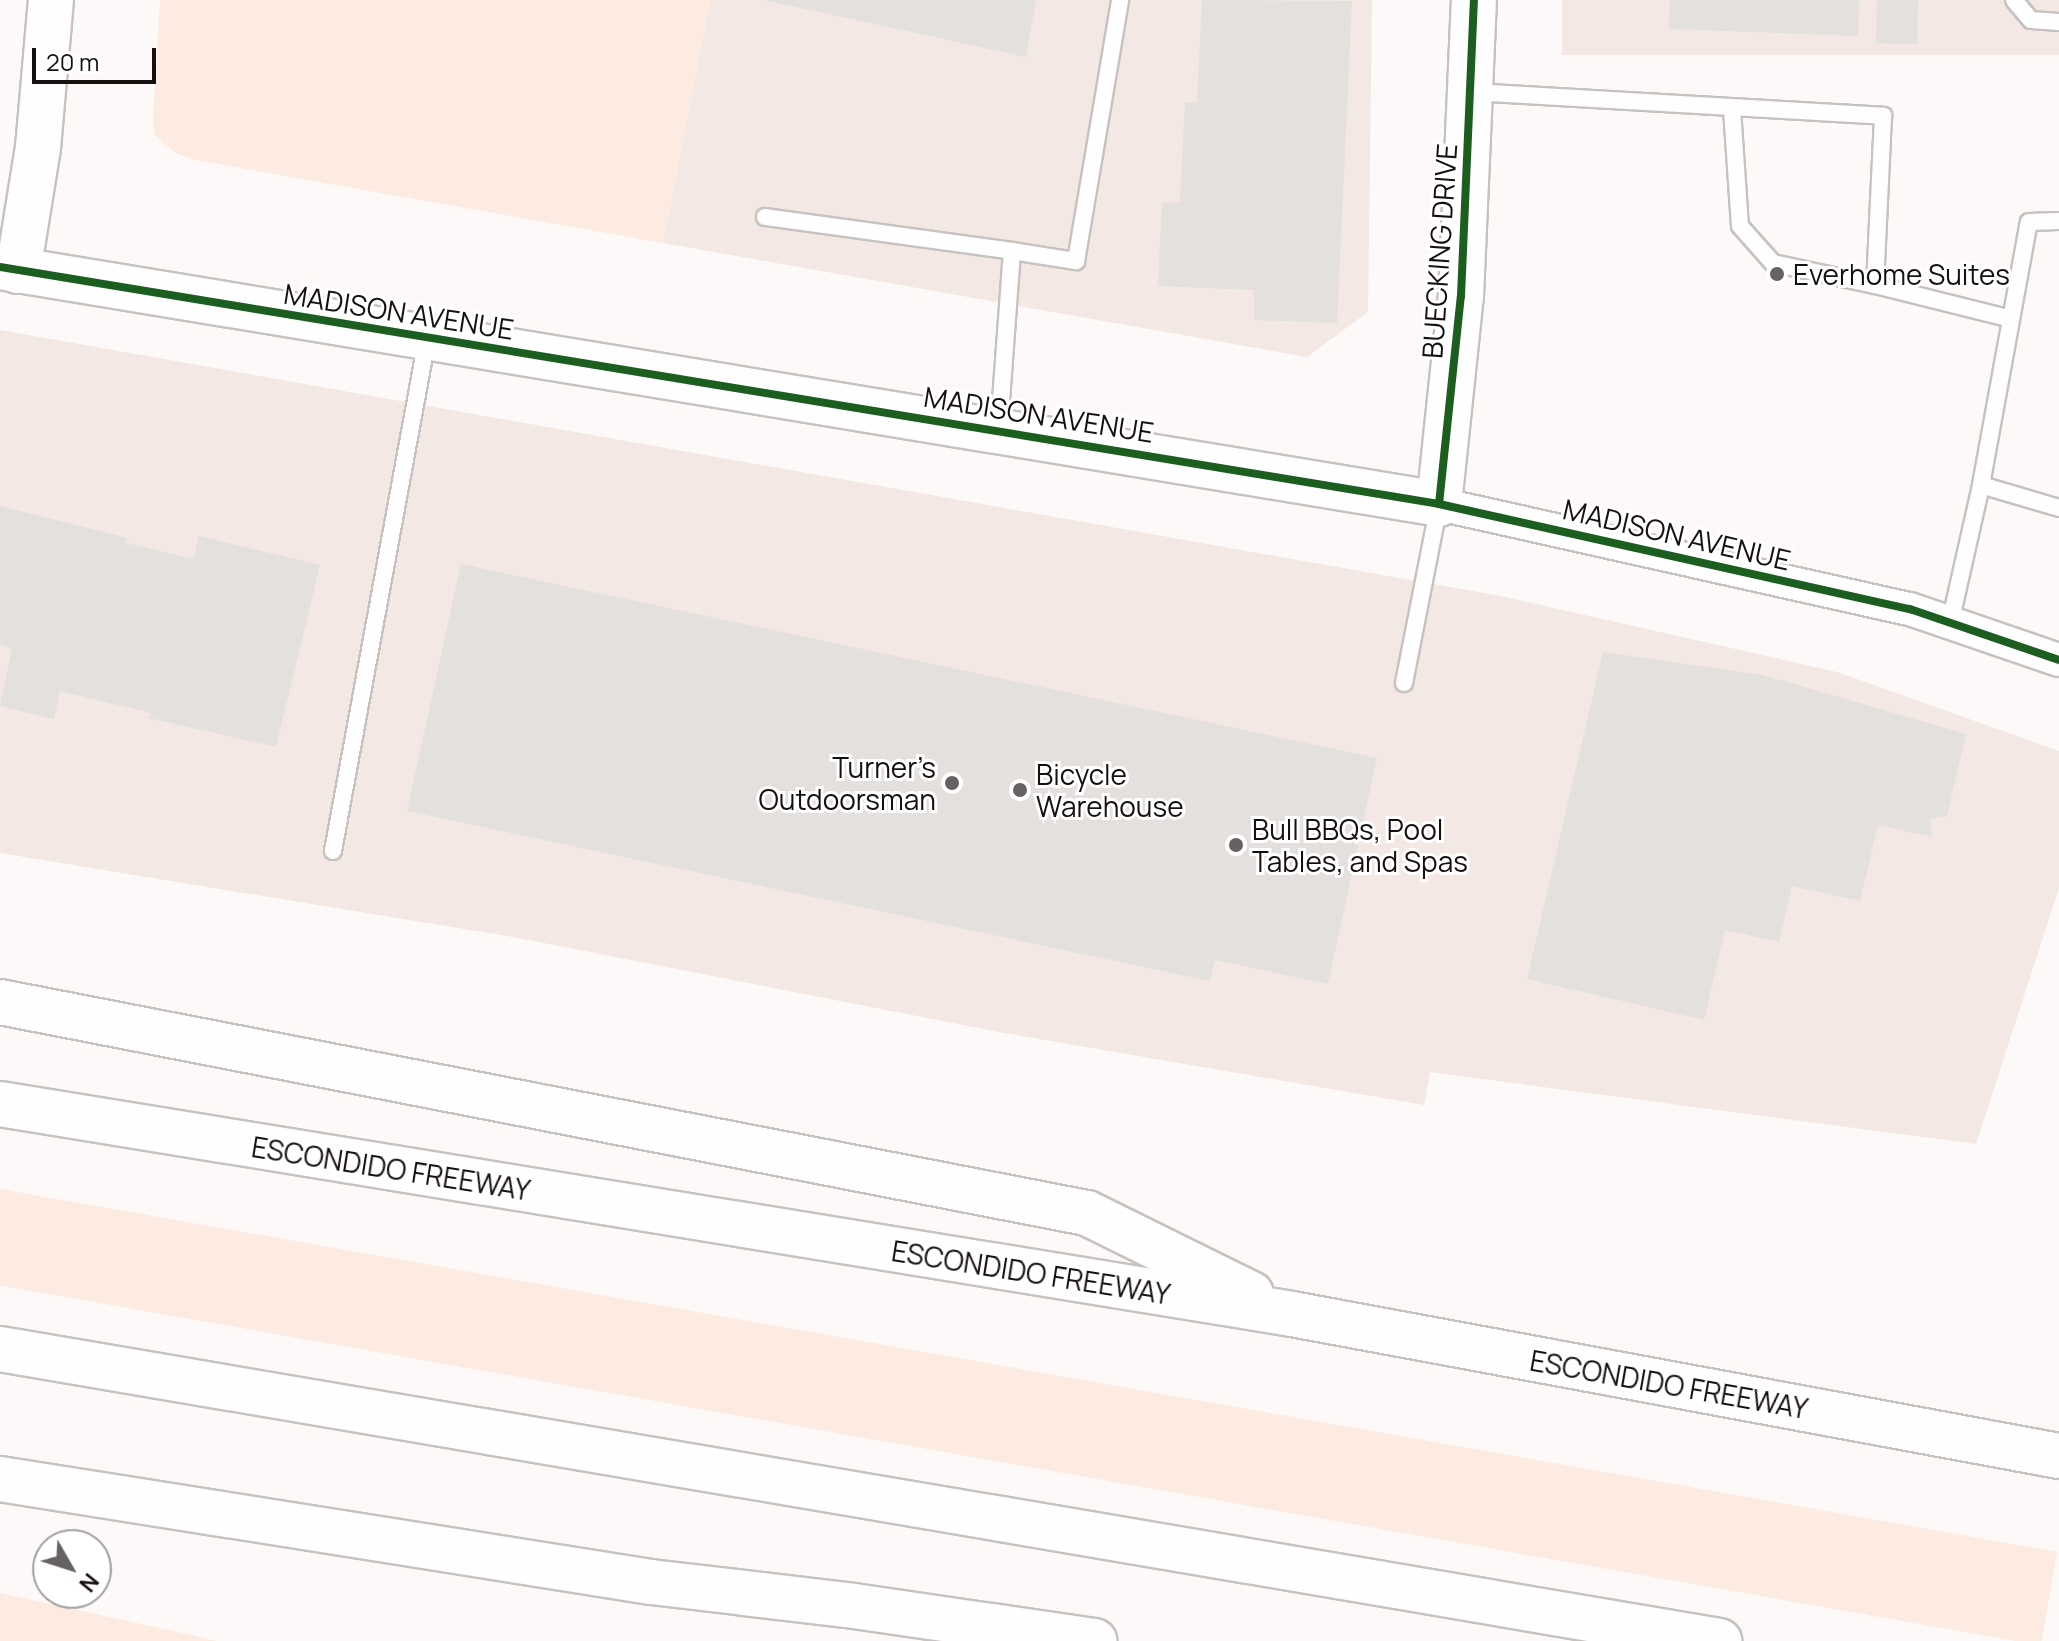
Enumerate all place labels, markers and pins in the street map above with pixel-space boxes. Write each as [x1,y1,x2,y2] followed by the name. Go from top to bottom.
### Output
[1793,257,2010,291] place label: Everhome Suites
[1768,265,1786,283] marker: Everhome Suites
[759,750,936,816] place label: Turner’s Outdoorsman
[1036,757,1184,823] place label: Bicycle Warehouse
[943,774,961,792] marker: Turner’s Outdoorsman
[1011,781,1029,799] marker: Bicycle Warehouse
[1252,812,1468,878] place label: Bull BBQs, Pool Tables, and Spas
[1227,836,1245,854] marker: Bull BBQs, Pool Tables, and Spas

